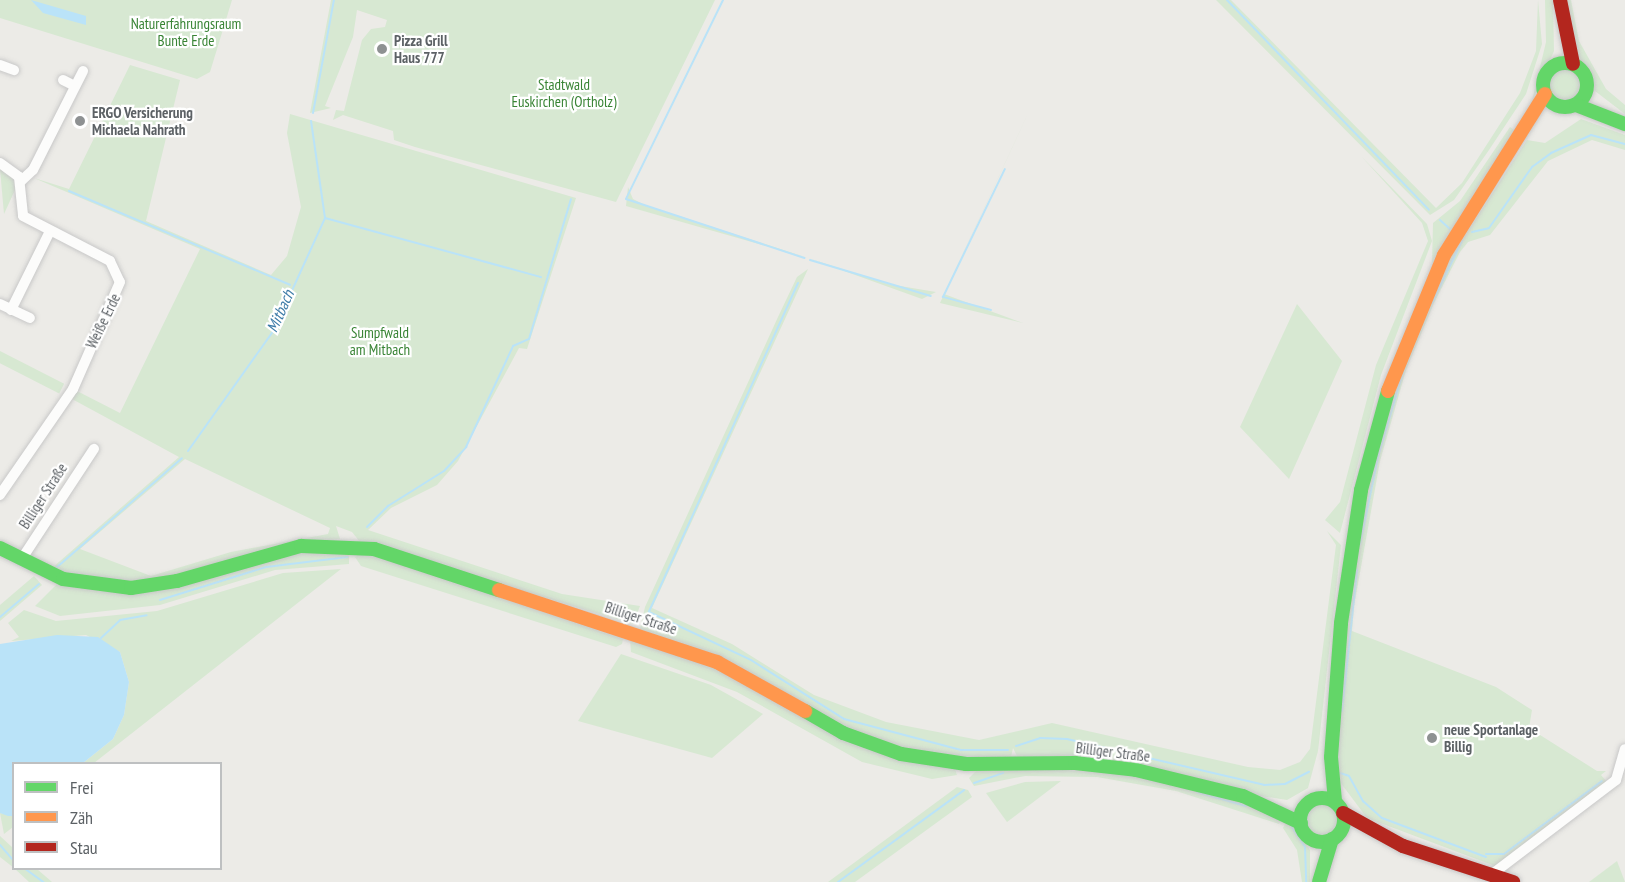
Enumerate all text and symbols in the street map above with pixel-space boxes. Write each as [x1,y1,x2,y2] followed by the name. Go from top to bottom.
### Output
[131,14,241,49] park label: Naturerfahrungsraum Bunte Erde
[394,31,448,66] place label: Pizza Grill Haus 777
[375,42,389,56] marker: Pizza Grill Haus 777
[512,75,616,110] park label: Stadtwald Euskirchen (Ortholz)
[92,103,193,138] place label: ERGO Versicherung Michaela Nahrath
[73,114,87,128] marker: ERGO Versicherung Michaela Nahrath
[262,287,298,335] water label: Mitbach
[82,291,124,351] street label: Weiße Erde
[350,323,410,358] park label: Sumpfwald am Mitbach
[15,460,71,532] street label: Billiger Straße
[603,598,679,638] street label: Billiger Straße
[1444,720,1538,755] place label: neue Sportanlage Billig
[1425,731,1439,745] marker: neue Sportanlage Billig
[1075,739,1151,765] street label: Billiger Straße
[12,762,222,870] legend
[70,776,94,799] text: Frei
[70,806,93,829] text: Zäh
[70,836,98,859] text: Stau

